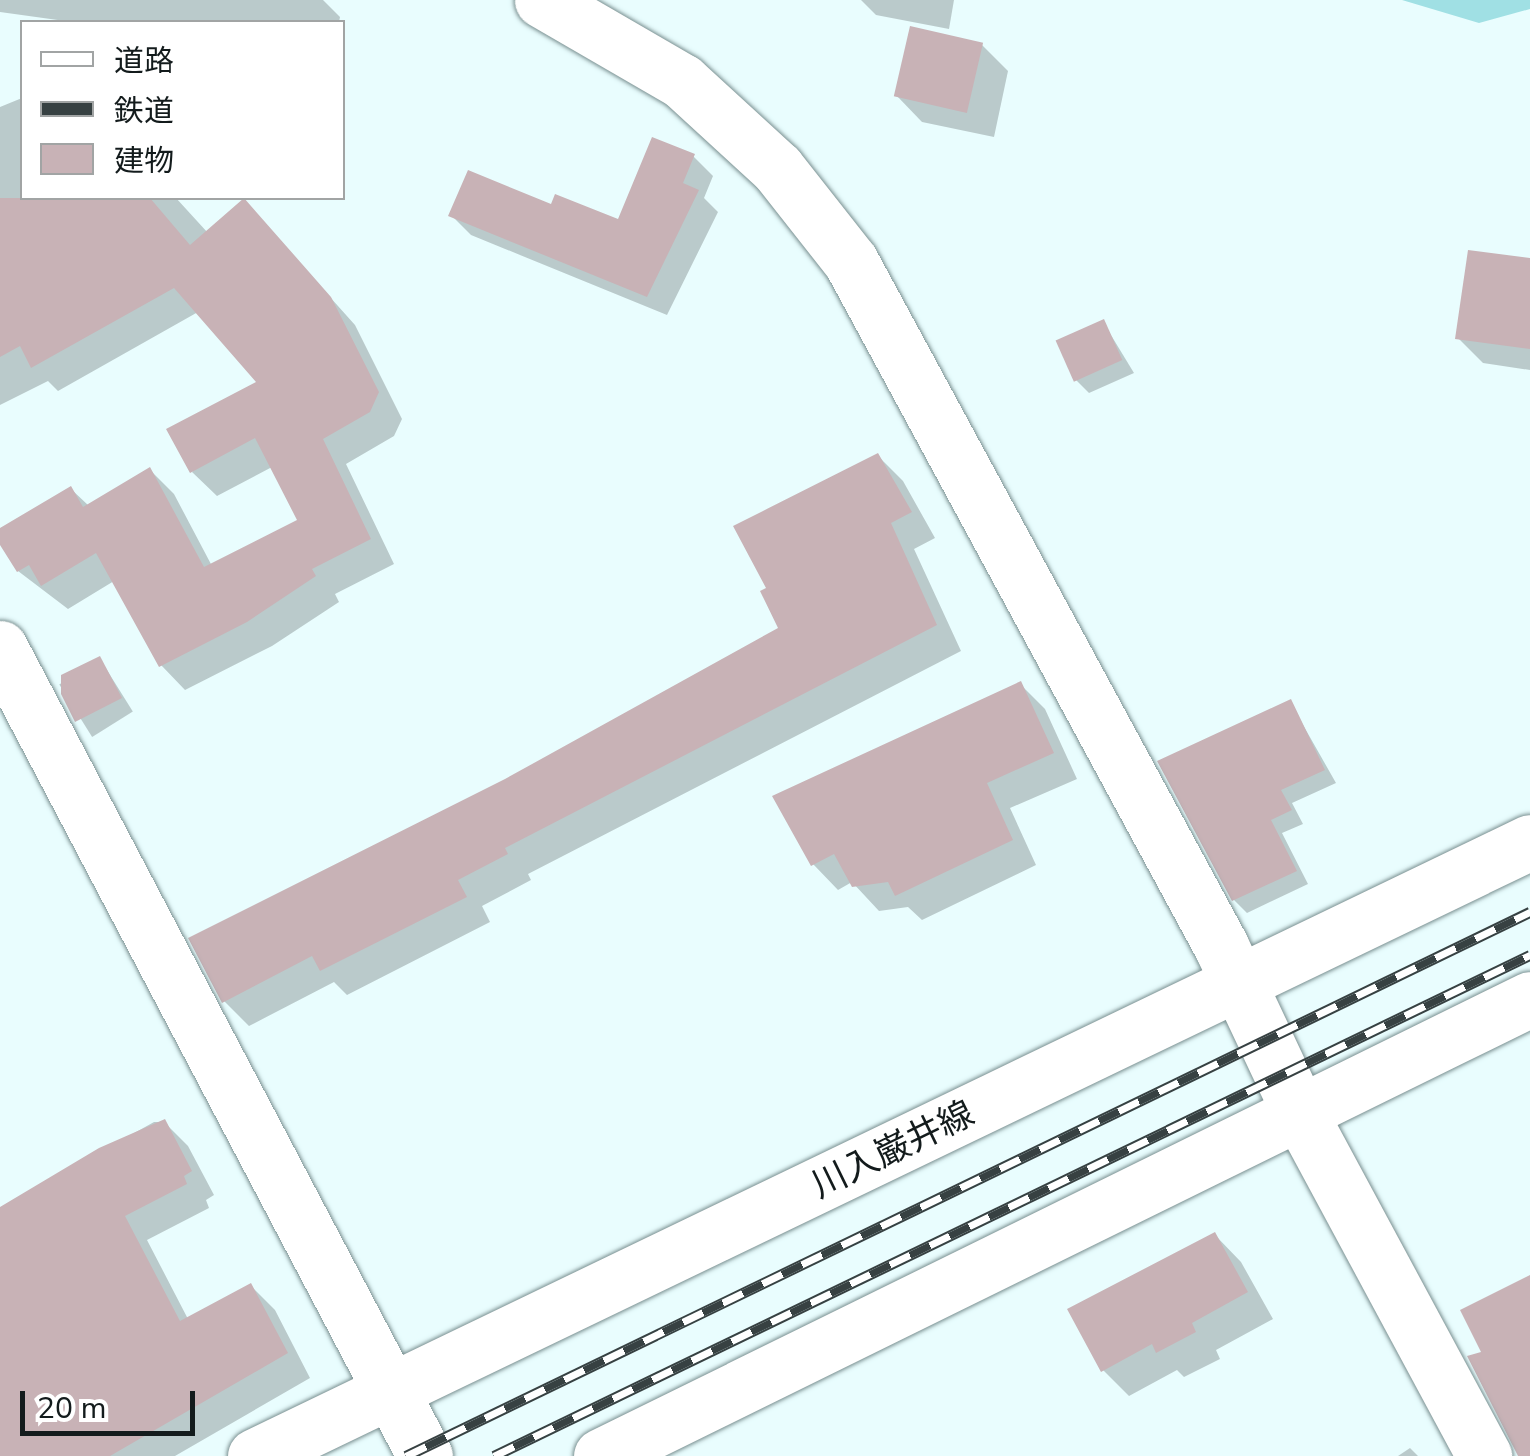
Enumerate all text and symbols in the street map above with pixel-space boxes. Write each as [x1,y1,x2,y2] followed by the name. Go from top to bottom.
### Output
[20,20,345,200] legend
[114,41,174,82] text: 道路
[114,91,174,132] text: 鉄道
[114,141,174,182] text: 建物
[805,1093,981,1207] street label: 川入巌井線
[25,1371,200,1433] scale bar
[37,1388,106,1429] text: 20 m

